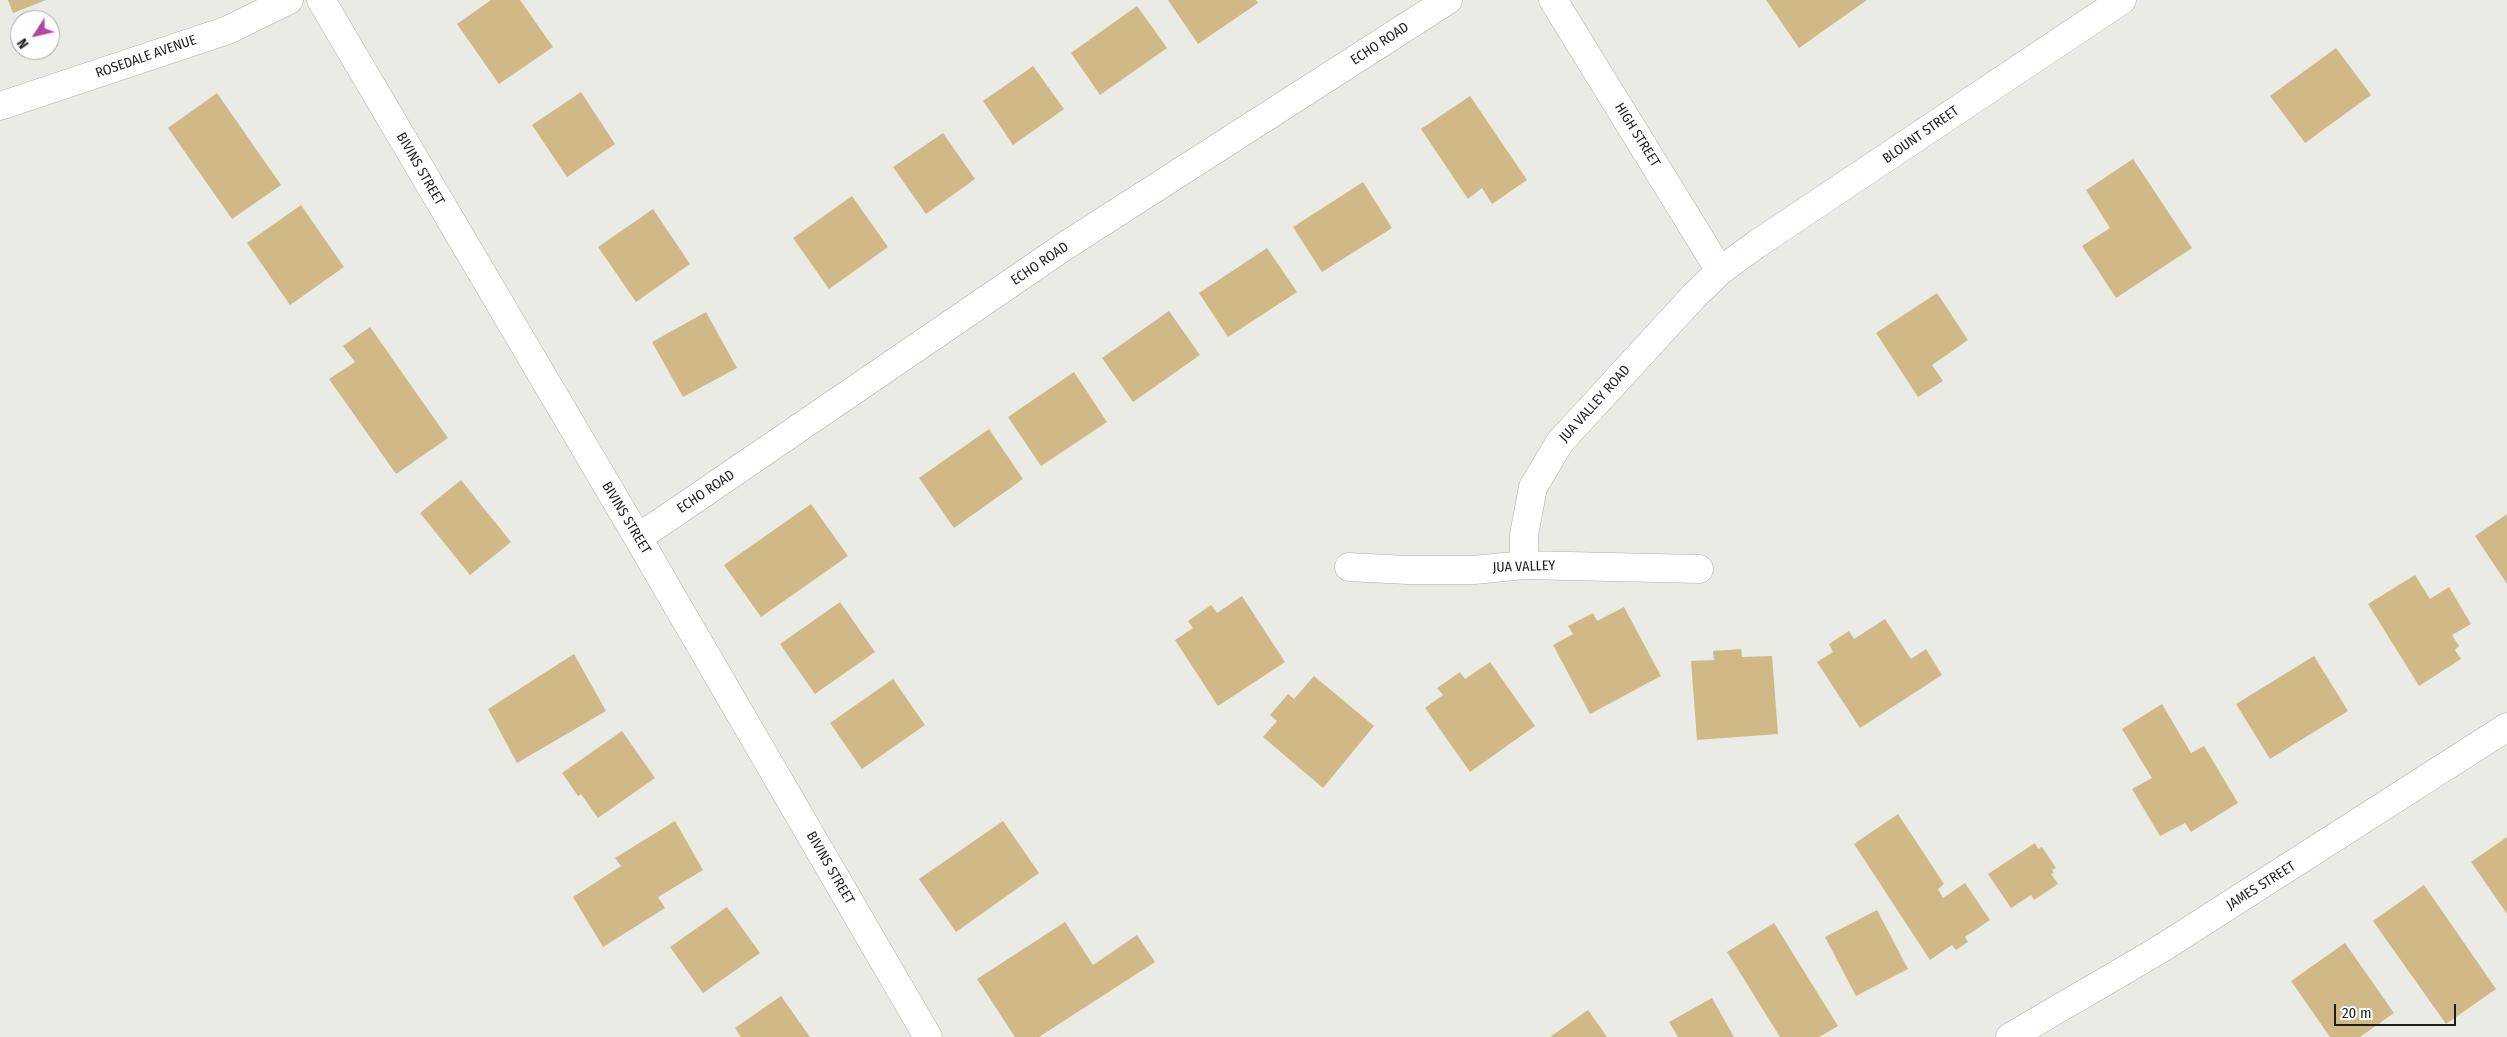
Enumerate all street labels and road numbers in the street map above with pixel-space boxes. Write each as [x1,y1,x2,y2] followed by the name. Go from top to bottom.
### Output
[1348,19,1412,69] street label: ECHO ROAD
[93,32,199,82] street label: ROSEDALE AVENUE
[1611,100,1663,170] street label: HIGH STREET
[1880,103,1962,167] street label: BLOUNT STREET
[392,130,448,208] street label: BIVINS STREET
[1008,239,1072,289] street label: ECHO ROAD
[1556,362,1634,446] street label: JUA VALLEY ROAD
[674,467,738,517] street label: ECHO ROAD
[598,479,654,557] street label: BIVINS STREET
[1492,558,1556,576] street label: JUA VALLEY
[802,829,858,907] street label: BIVINS STREET
[2223,858,2299,914] street label: JAMES STREET

